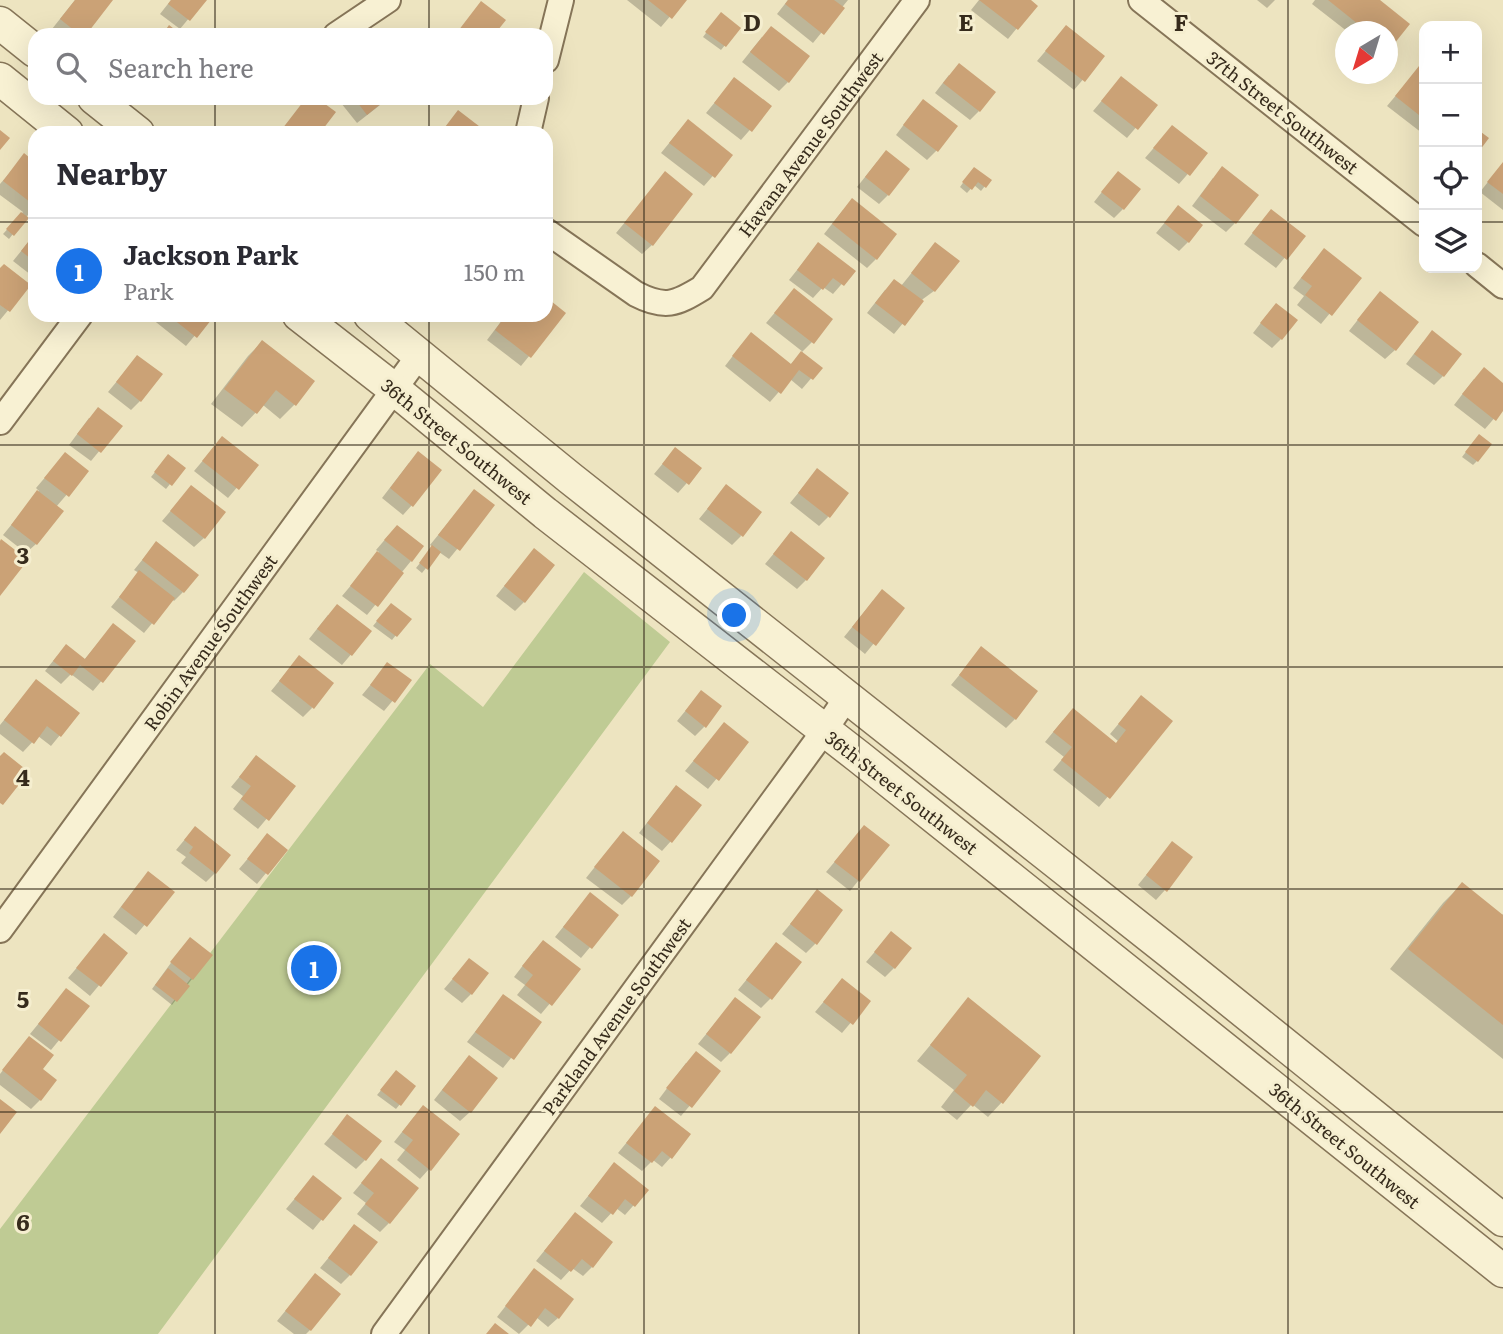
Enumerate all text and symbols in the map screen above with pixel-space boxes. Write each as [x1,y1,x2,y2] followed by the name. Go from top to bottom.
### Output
[743,4,761,38] text: D
[958,4,974,38] text: E
[1174,4,1189,38] text: F
[1335,21,1398,84] north arrow
[1419,21,1482,273] map controls
[1419,21,1482,84] button: +
[28,28,553,105] search box
[1201,44,1365,180] street label: 37th Street Southwest
[731,45,889,242] street label: Havana Avenue Southwest
[108,47,254,86] text: Search here
[52,48,90,86] icon: search
[1419,84,1482,147] button: −
[1419,147,1482,210] button: locate
[56,150,167,194] text: Nearby
[1419,210,1482,273] button: layers
[123,234,299,273] text: Jackson Park
[74,254,84,288] text: 1
[464,254,525,288] text: 150 m
[123,273,173,307] text: Park
[376,372,539,511] street label: 36th Street Southwest
[17,537,29,571] text: 3
[137,548,284,736] street label: Robin Avenue Southwest
[717,598,751,632] your location
[820,724,985,861] street label: 36th Street Southwest
[16,759,30,793] text: 4
[535,911,697,1120] street label: Parkland Avenue Southwest
[291,942,337,994] pin: 1
[17,981,29,1015] text: 5
[1264,1076,1427,1215] street label: 36th Street Southwest
[16,1204,30,1238] text: 6

